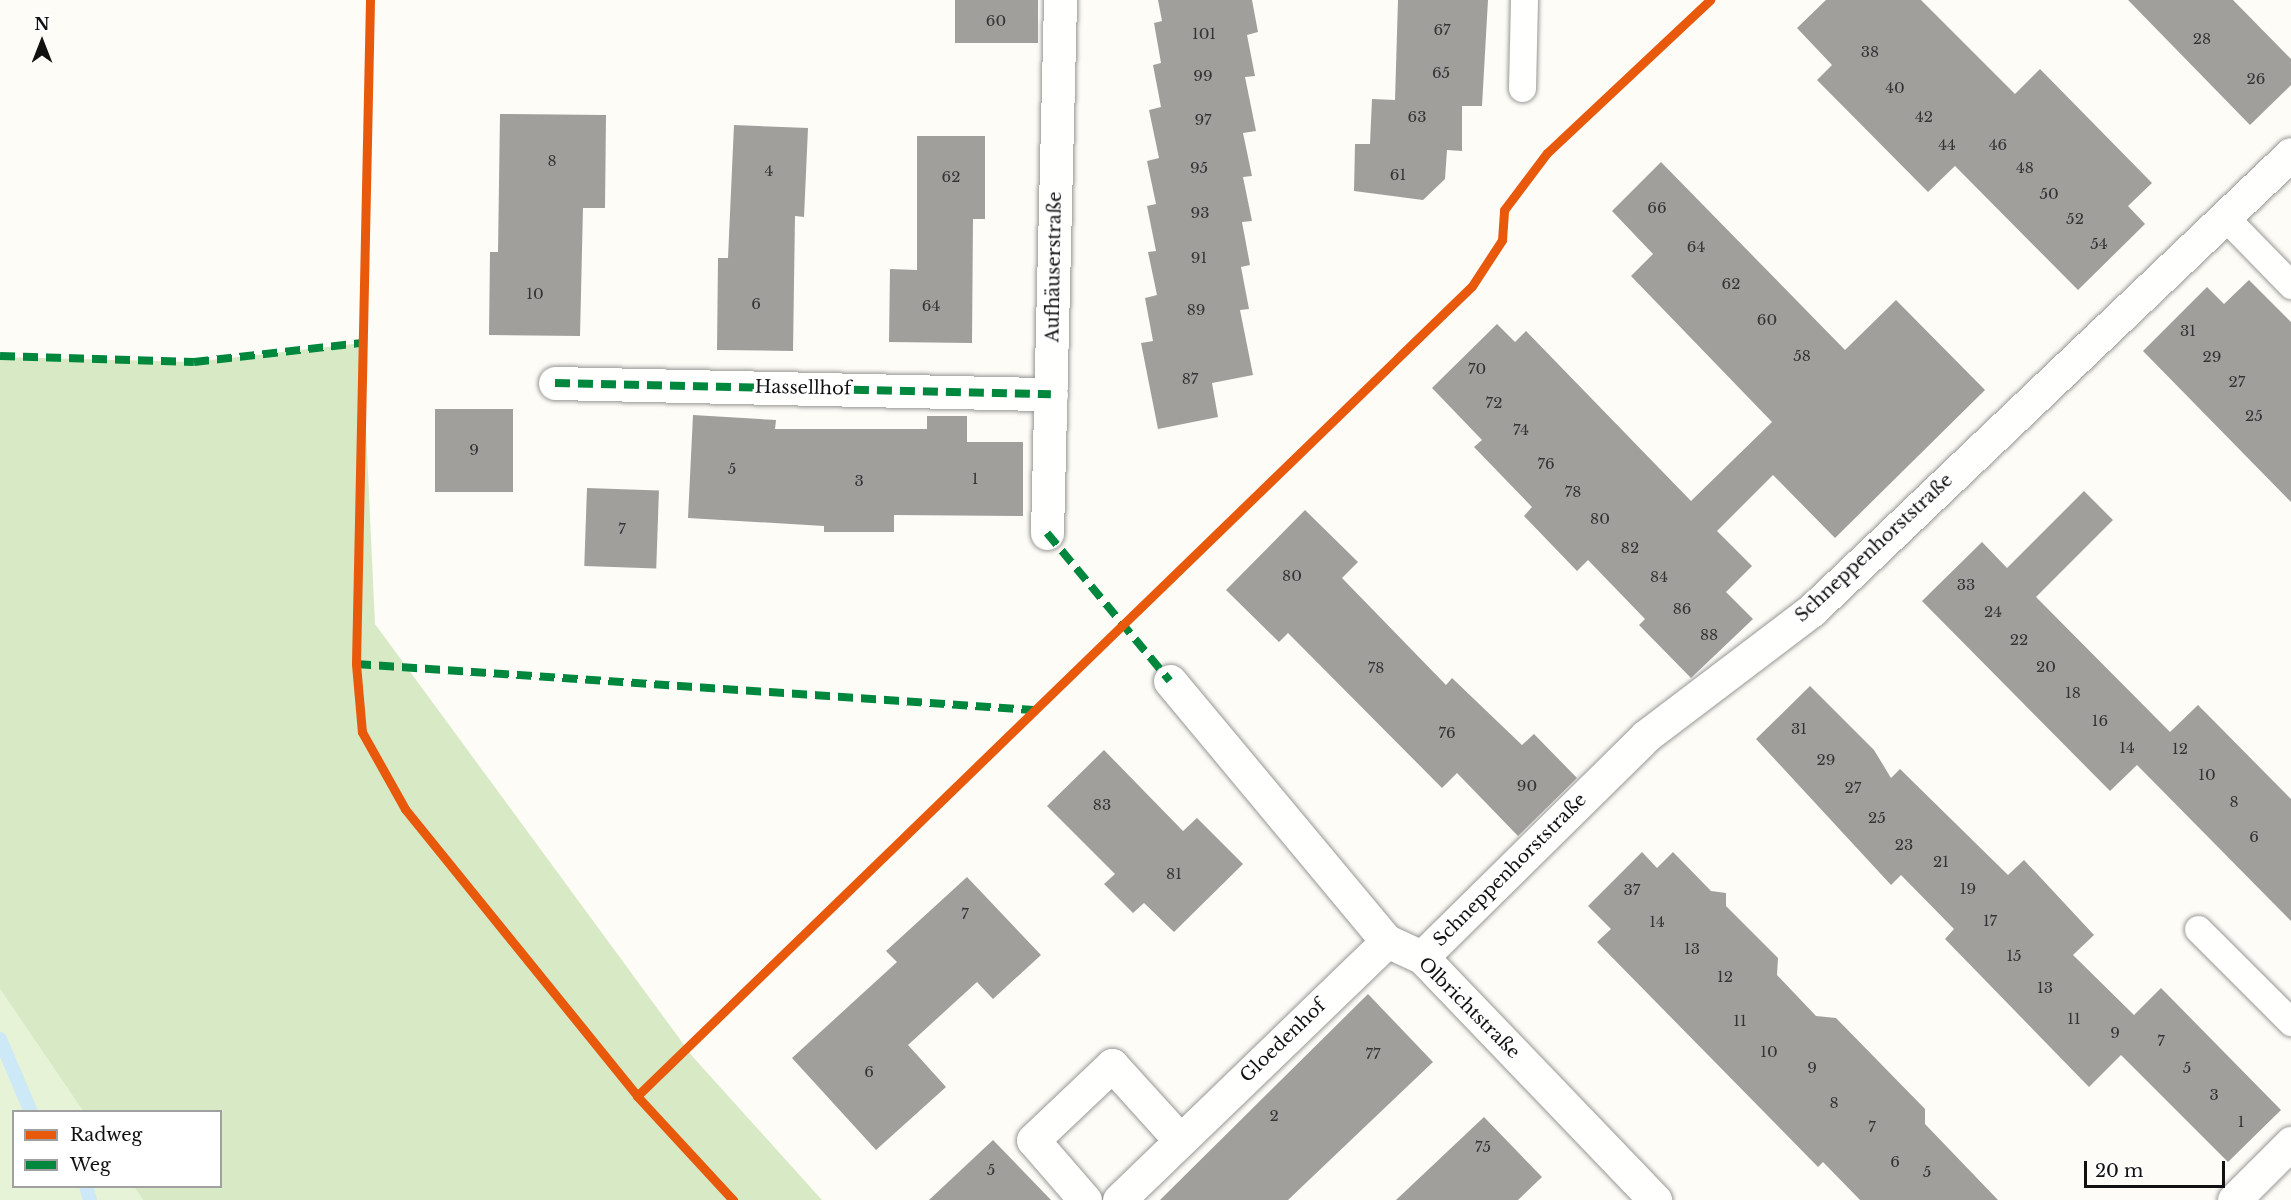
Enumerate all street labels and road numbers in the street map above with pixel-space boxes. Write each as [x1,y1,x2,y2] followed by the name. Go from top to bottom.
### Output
[1042,191,1066,343] street label: Aufhäuserstraße
[755,376,851,400] street label: Hassellhof
[1791,469,1957,627] street label: Schneppenhorststraße
[1429,789,1591,951] street label: Schneppenhorststraße
[1414,953,1524,1063] street label: Olbrichtstraße
[1236,995,1330,1087] street label: Gloedenhof

